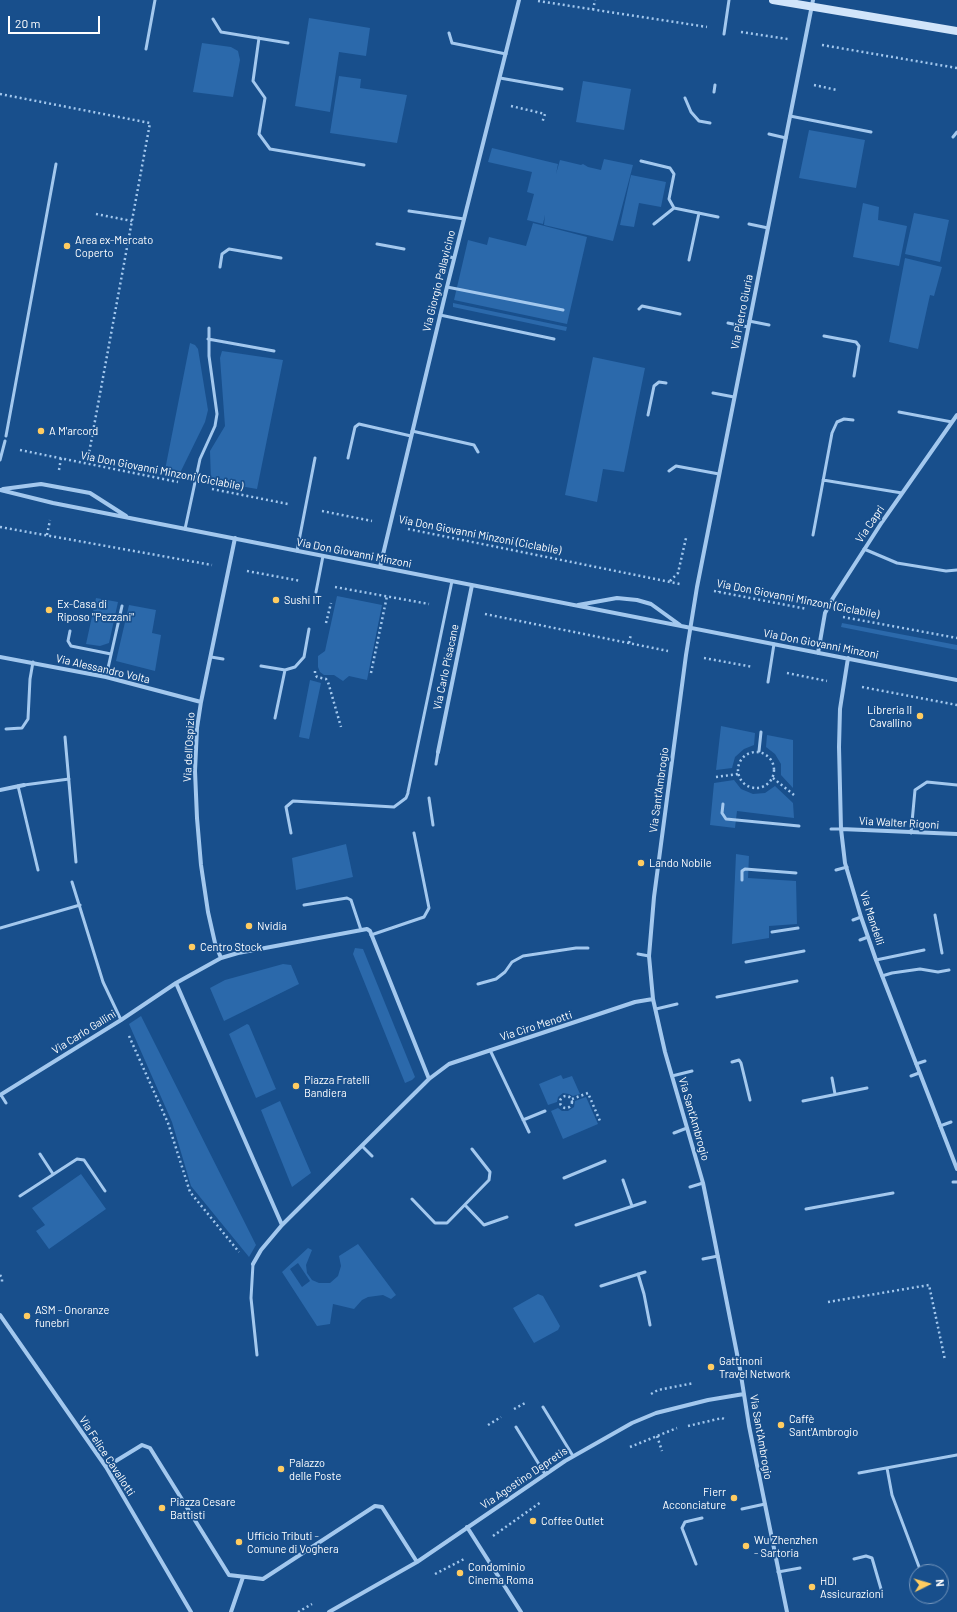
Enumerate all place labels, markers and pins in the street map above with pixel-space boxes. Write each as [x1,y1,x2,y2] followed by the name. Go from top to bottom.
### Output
[75,233,153,259] place label: Area ex-Mercato Coperto
[62,241,72,251] marker: Area ex-Mercato Coperto
[49,424,98,438] place label: A M'arcord
[36,426,46,436] marker: A M'arcord
[284,593,322,607] place label: Sushi IT
[271,595,281,605] marker: Sushi IT
[57,597,134,623] place label: Ex-Casa di Riposo "Pezzani"
[44,605,54,615] marker: Ex-Casa di Riposo "Pezzani"
[867,703,912,729] place label: Libreria Il Cavallino
[915,711,925,721] marker: Libreria Il Cavallino
[649,856,712,870] place label: Lando Nobile
[636,858,646,868] marker: Lando Nobile
[257,919,287,933] place label: Nvidia
[244,921,254,931] marker: Nvidia
[200,940,262,954] place label: Centro Stock
[187,942,197,952] marker: Centro Stock
[304,1073,370,1099] place label: Piazza Fratelli Bandiera
[291,1081,301,1091] marker: Piazza Fratelli Bandiera
[35,1303,109,1329] place label: ASM - Onoranze funebri
[22,1311,32,1321] marker: ASM - Onoranze funebri
[719,1354,790,1380] place label: Gattinoni Travel Network
[706,1362,716,1372] marker: Gattinoni Travel Network
[789,1412,858,1438] place label: Caffè Sant'Ambrogio
[776,1420,786,1430] marker: Caffè Sant'Ambrogio
[289,1456,341,1482] place label: Palazzo delle Poste
[276,1464,286,1474] marker: Palazzo delle Poste
[662,1485,726,1511] place label: Fierr Acconciature
[729,1493,739,1503] marker: Fierr Acconciature
[170,1495,236,1521] place label: Piazza Cesare Battisti
[157,1503,167,1513] marker: Piazza Cesare Battisti
[541,1514,604,1528] place label: Coffee Outlet
[528,1516,538,1526] marker: Coffee Outlet
[247,1529,339,1555] place label: Ufficio Tributi - Comune di Voghera
[754,1533,818,1559] place label: Wu Zhenzhen - Sartoria
[234,1537,244,1547] marker: Ufficio Tributi - Comune di Voghera
[741,1541,751,1551] marker: Wu Zhenzhen - Sartoria
[468,1560,534,1586] place label: Condominio Cinema Roma
[455,1568,465,1578] marker: Condominio Cinema Roma
[820,1574,884,1600] place label: HDI Assicurazioni
[807,1582,817,1592] marker: HDI Assicurazioni

